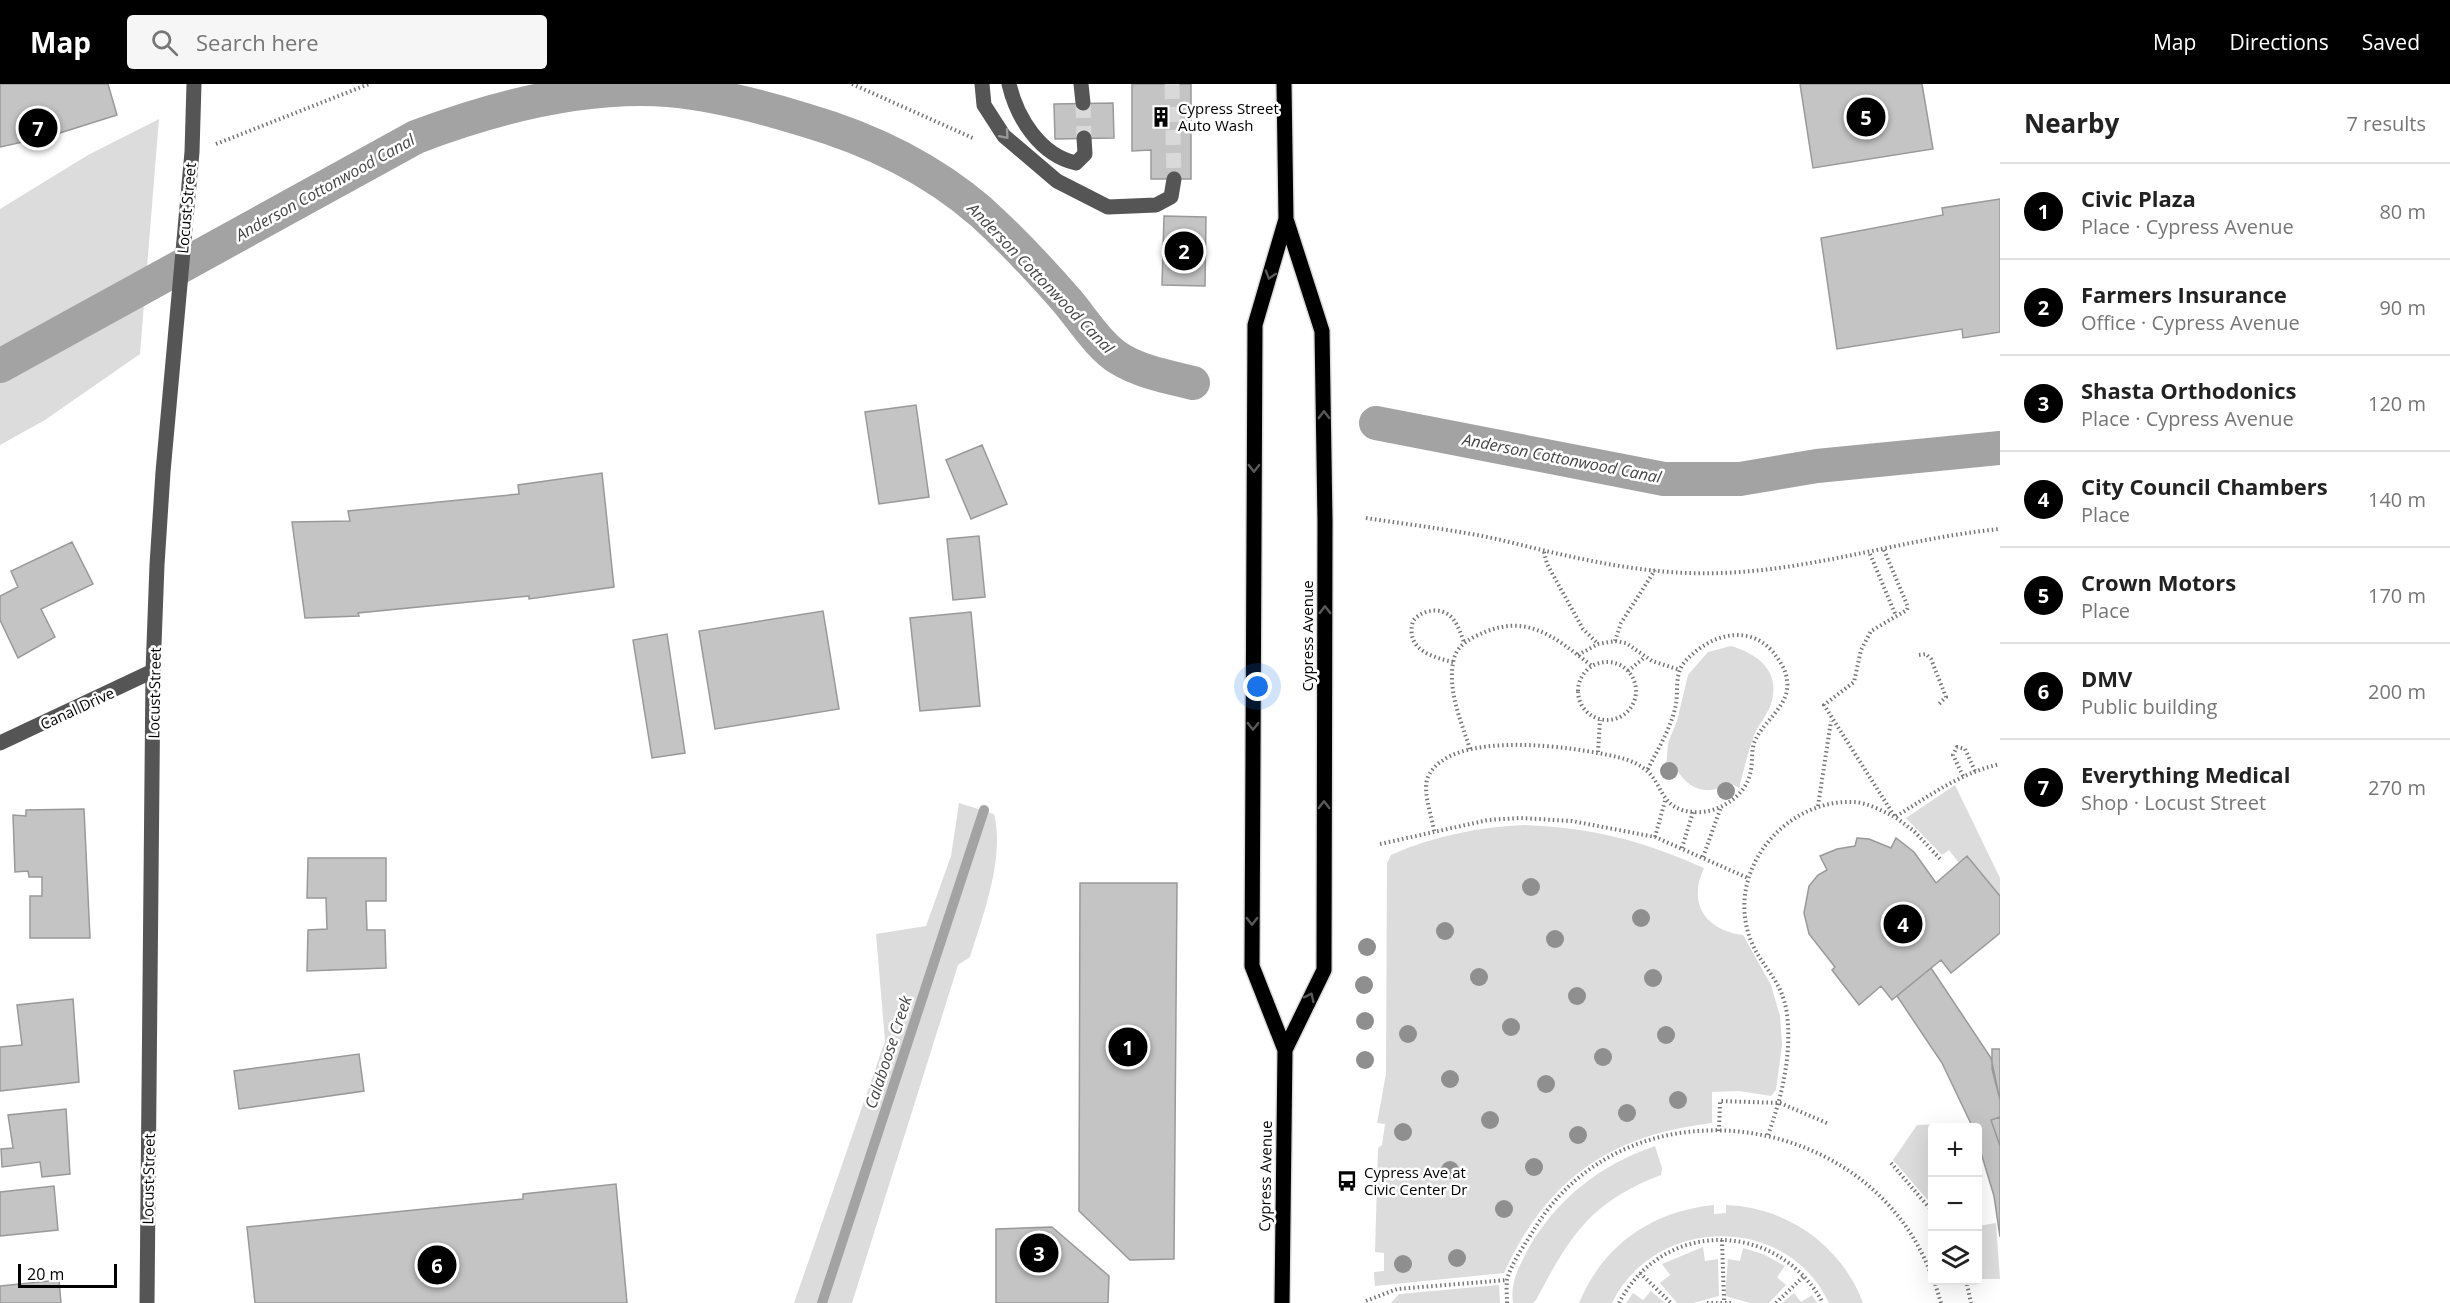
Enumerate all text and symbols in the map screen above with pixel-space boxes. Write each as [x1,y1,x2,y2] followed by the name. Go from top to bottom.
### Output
[127,15,547,69] search box
[30,23,91,61] text: Map
[148,26,181,59] icon: search
[196,27,319,57] text: Search here
[2153,28,2196,56] text: Map
[2229,28,2329,56] text: Directions
[2362,28,2420,56] text: Saved
[1846,94,1886,140] pin: 5
[1178,98,1279,135] place label: Cypress Street Auto Wash
[1149,105,1173,129] building icon: Cypress Street Auto Wash
[2024,105,2119,141] text: Nearby
[18,106,57,150] pin: 7
[2346,110,2426,137] text: 7 results
[231,128,419,246] water label: Anderson Cottonwood Canal
[998,128,1009,139] one-way arrow
[172,162,200,254] street label: Locust Street
[2081,183,2196,213] text: Civic Plaza
[962,197,1120,359] water label: Anderson Cottonwood Canal
[2038,198,2049,225] text: 1
[2379,198,2426,225] text: 80 m
[2081,213,2294,240] text: Place · Cypress Avenue
[1164,228,1204,274] pin: 2
[1265,269,1277,280] one-way arrow
[2081,279,2287,309] text: Farmers Insurance
[2038,294,2049,321] text: 2
[2379,294,2426,321] text: 90 m
[2081,309,2300,336] text: Office · Cypress Avenue
[2081,375,2296,405] text: Shasta Orthodonics
[2038,390,2049,417] text: 3
[2368,390,2426,417] text: 120 m
[2081,405,2294,432] text: Place · Cypress Avenue
[1317,411,1330,420] one-way arrow
[1460,428,1664,488] water label: Anderson Cottonwood Canal
[1248,463,1260,472] one-way arrow
[2081,471,2328,501] text: City Council Chambers
[2038,486,2049,513] text: 4
[2368,486,2426,513] text: 140 m
[2081,501,2130,528] text: Place
[2081,567,2236,597] text: Crown Motors
[1297,580,1317,692] street label: Cypress Avenue
[2038,582,2049,609] text: 5
[2368,582,2426,609] text: 170 m
[2081,597,2130,624] text: Place
[1319,606,1331,615] one-way arrow
[143,647,165,739] street label: Locust Street
[2081,663,2132,693] text: DMV
[1243,672,1272,701] your location
[2038,678,2049,705] text: 6
[2368,678,2426,705] text: 200 m
[37,682,117,734] street label: Canal Drive
[2081,693,2217,720] text: Public building
[1247,721,1259,730] one-way arrow
[2081,759,2290,789] text: Everything Medical
[2038,774,2049,801] text: 7
[2368,774,2426,801] text: 270 m
[2081,789,2266,816] text: Shop · Locust Street
[1318,801,1330,810] one-way arrow
[1884,902,1922,946] pin: 4
[1246,916,1258,925] one-way arrow
[859,992,917,1111] water label: Calaboose Creek
[1303,993,1315,1004] one-way arrow
[1108,1024,1148,1070] pin: 1
[1254,1120,1276,1232] street label: Cypress Avenue
[1928,1123,1982,1285] map controls
[1928,1123,1982,1177] button: +
[137,1133,159,1225] street label: Locust Street
[1364,1162,1467,1199] place label: Cypress Ave at Civic Center Dr
[1335,1169,1359,1193] bus stop icon: Cypress Ave at Civic Center Dr
[1928,1177,1982,1231] button: −
[1020,1230,1058,1276] pin: 3
[1928,1231,1982,1285] button: layers
[418,1242,456,1288] pin: 6
[18,1261,117,1288] scale bar
[27,1263,64,1285] text: 20 m

